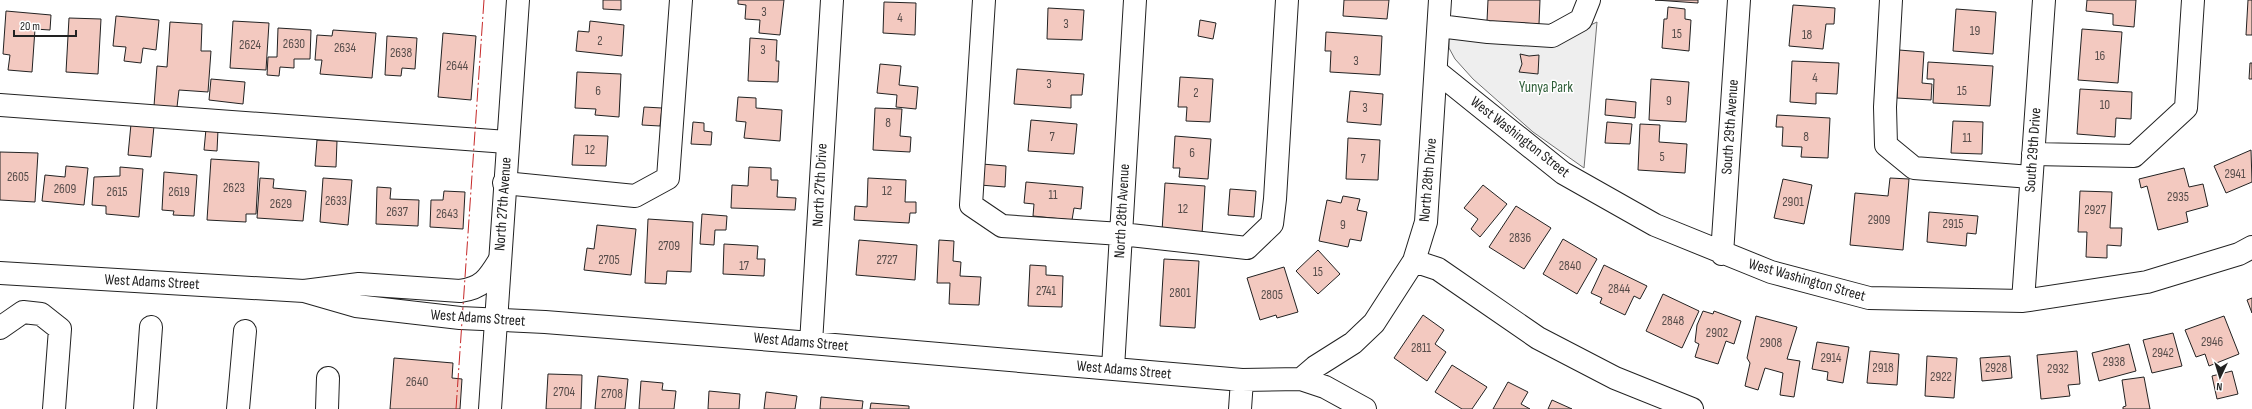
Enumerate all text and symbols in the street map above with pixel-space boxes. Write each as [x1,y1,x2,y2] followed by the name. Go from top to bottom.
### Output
[761,4,767,20] house number: 3
[897,10,903,26] house number: 4
[14,12,76,38] scale bar
[1063,16,1069,32] house number: 3
[20,19,40,34] text: 20 m
[1970,23,1980,39] house number: 19
[1672,26,1682,42] house number: 15
[1802,27,1812,43] house number: 18
[597,33,603,49] house number: 2
[283,36,305,52] house number: 2630
[239,37,261,53] house number: 2624
[334,40,357,56] house number: 2634
[760,42,766,58] house number: 3
[390,45,412,61] house number: 2638
[2095,48,2105,64] house number: 16
[1353,53,1359,69] house number: 3
[446,58,469,74] house number: 2644
[1812,70,1818,86] house number: 4
[1046,76,1052,92] house number: 3
[1519,78,1573,97] park label: Yunya Park
[1717,79,1743,175] street label: South 29th Avenue
[595,83,601,99] house number: 6
[1957,83,1967,99] house number: 15
[1193,85,1199,101] house number: 2
[1466,92,1574,182] street label: West Washington Street
[1666,93,1672,109] house number: 9
[2100,97,2110,113] house number: 10
[1362,100,1368,116] house number: 3
[2021,107,2045,193] street label: South 29th Drive
[885,115,891,131] house number: 8
[1049,129,1055,145] house number: 7
[1803,129,1809,145] house number: 8
[1962,130,1972,146] house number: 11
[1415,137,1441,223] street label: North 28th Drive
[585,142,595,158] house number: 12
[808,143,832,227] street label: North 27th Drive
[1189,145,1195,161] house number: 6
[1659,149,1665,165] house number: 5
[1360,151,1366,167] house number: 7
[490,156,516,252] street label: North 27th Avenue
[1110,163,1134,259] street label: North 28th Avenue
[2224,166,2246,182] house number: 2941
[7,169,29,185] house number: 2605
[223,180,245,196] house number: 2623
[54,181,77,197] house number: 2609
[882,183,892,199] house number: 12
[107,184,127,200] house number: 2615
[168,184,190,200] house number: 2619
[1048,187,1058,203] house number: 11
[2167,189,2189,205] house number: 2935
[325,193,347,209] house number: 2633
[1782,194,1804,210] house number: 2901
[270,196,292,212] house number: 2629
[1178,201,1188,217] house number: 12
[2084,202,2107,218] house number: 2927
[386,204,409,220] house number: 2637
[436,206,458,222] house number: 2643
[1868,212,1891,228] house number: 2909
[1943,216,1963,232] house number: 2915
[1340,217,1346,233] house number: 9
[1509,230,1531,246] house number: 2836
[658,238,680,254] house number: 2709
[598,252,620,268] house number: 2705
[876,252,898,268] house number: 2727
[1746,254,1868,306] street label: West Washington Street
[739,258,750,274] house number: 17
[1559,258,1581,274] house number: 2840
[1313,264,1323,280] house number: 15
[104,270,200,294] street label: West Adams Street
[1608,281,1631,297] house number: 2844
[1036,283,1056,299] house number: 2741
[1169,285,1191,301] house number: 2801
[1261,287,1283,303] house number: 2805
[430,305,527,331] street label: West Adams Street
[1662,313,1685,329] house number: 2848
[1706,325,1728,341] house number: 2902
[753,328,850,356] street label: West Adams Street
[2201,334,2223,350] house number: 2946
[1760,335,1783,351] house number: 2908
[1411,340,1432,356] house number: 2811
[2152,345,2174,361] house number: 2942
[1820,350,1842,366] house number: 2914
[2103,354,2125,370] house number: 2938
[1076,356,1173,384] street label: West Adams Street
[2200,357,2240,397] north arrow
[1872,360,1894,376] house number: 2918
[1985,360,2007,376] house number: 2928
[2047,361,2069,377] house number: 2932
[1930,369,1952,385] house number: 2922
[406,374,428,390] house number: 2640
[2216,380,2223,393] text: N
[553,384,575,400] house number: 2704
[601,386,623,402] house number: 2708

